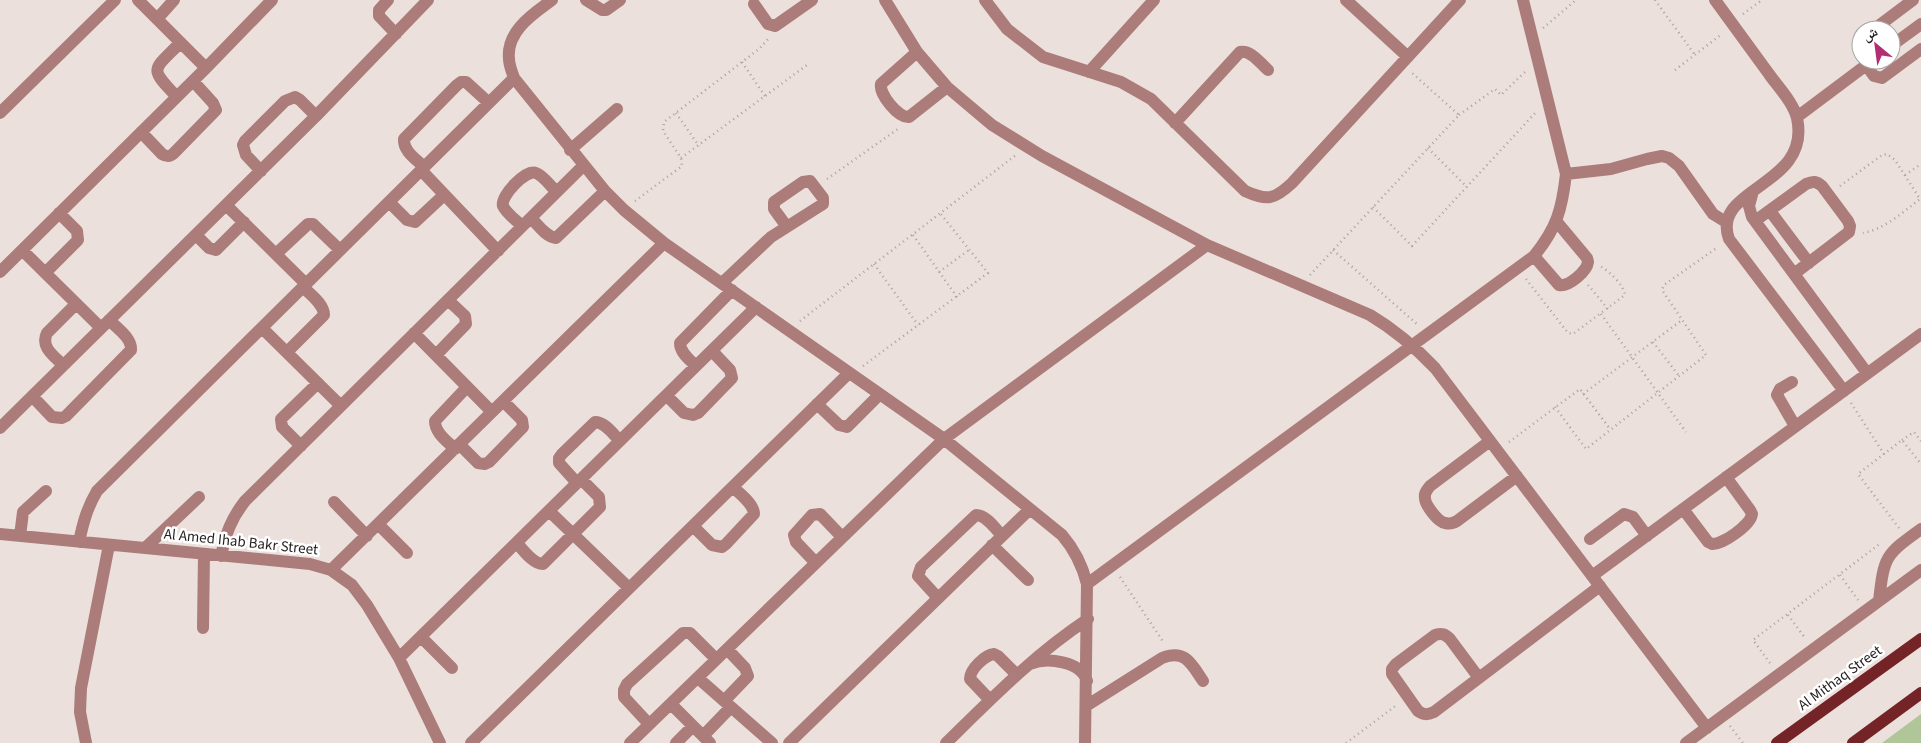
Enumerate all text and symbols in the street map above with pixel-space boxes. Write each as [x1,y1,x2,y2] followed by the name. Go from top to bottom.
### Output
[1851,20,1901,70] north arrow
[1859,22,1882,47] text: ش
[163,523,319,561] street label: Al Amed Ihab Bakr Street
[1794,640,1886,716] street label: Al Mithaq Street

